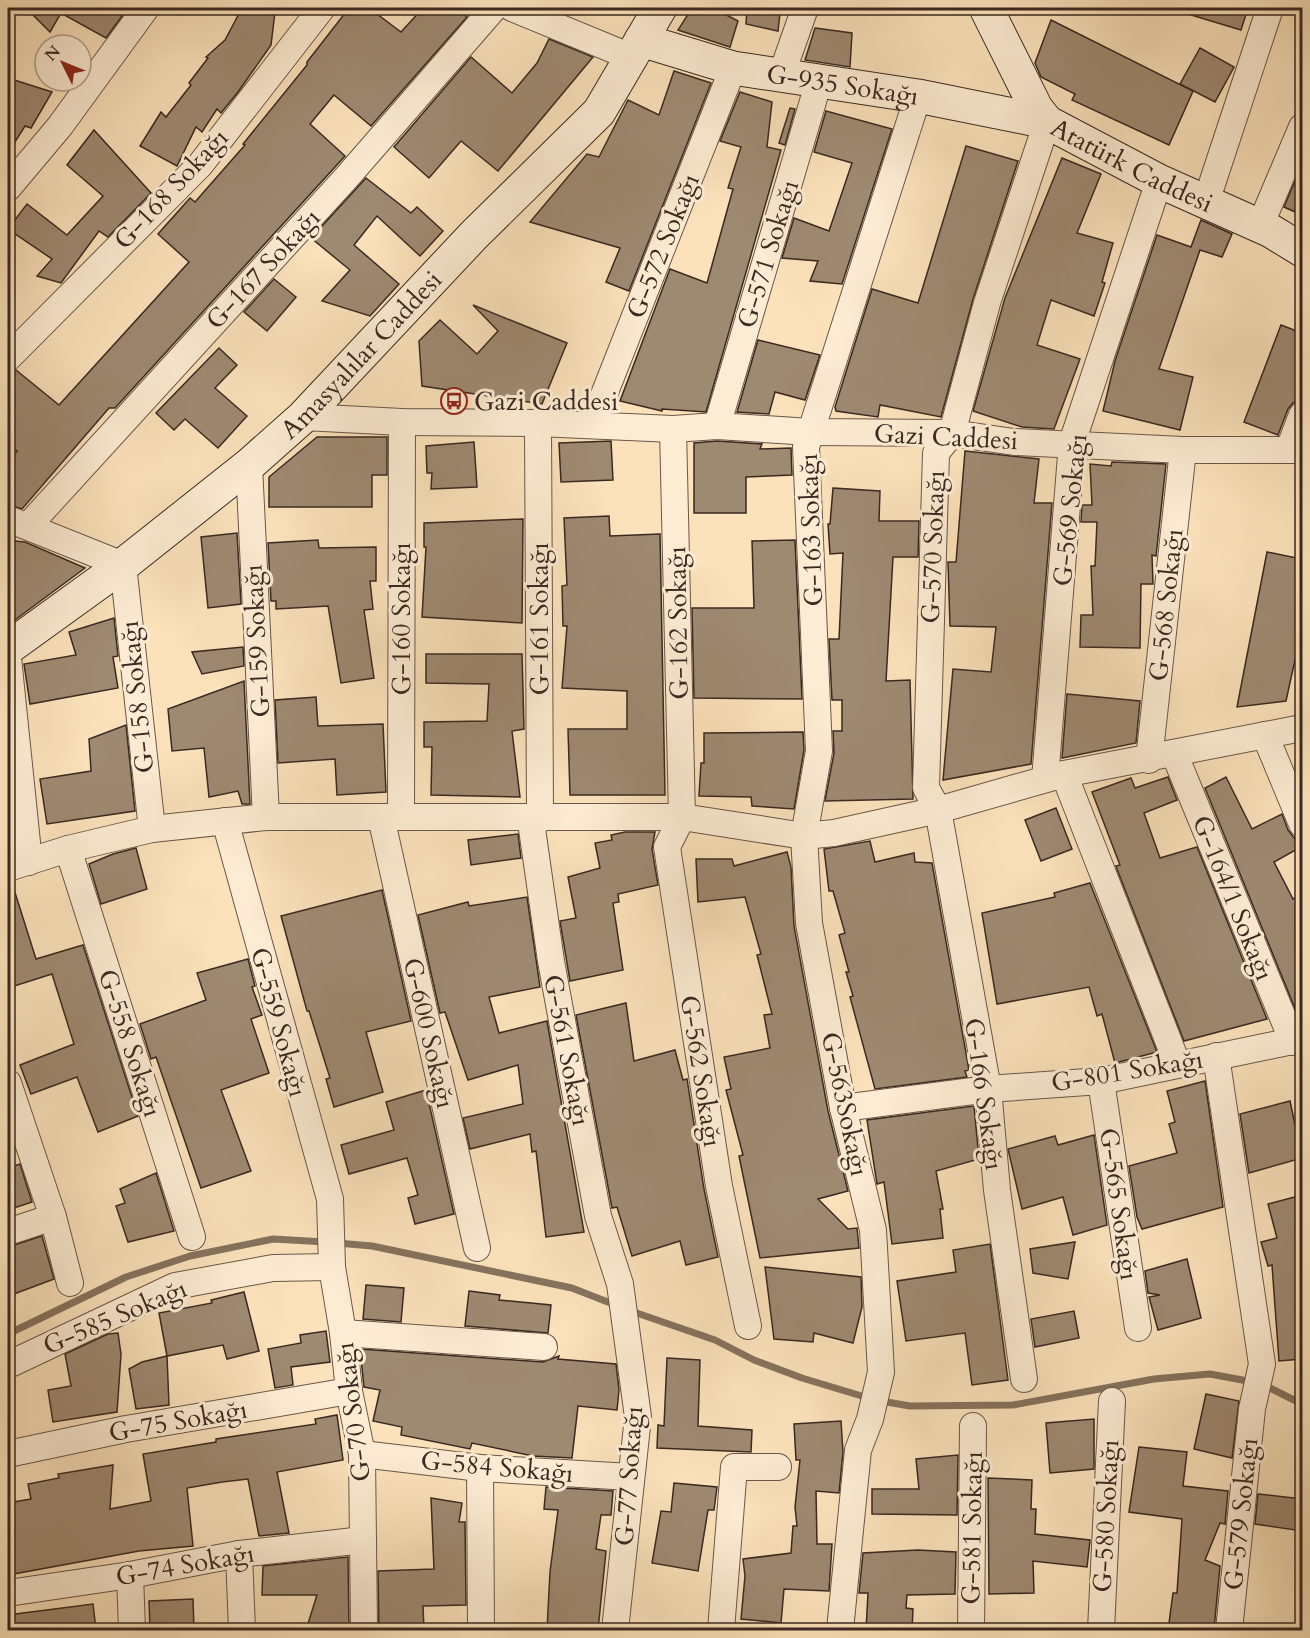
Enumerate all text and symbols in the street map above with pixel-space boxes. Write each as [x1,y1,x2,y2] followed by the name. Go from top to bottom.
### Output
[33,33,93,93] north arrow
[40,41,66,66] text: N
[764,56,921,113] street label: G-935 Sokağı
[1045,110,1219,220] street label: Atatürk Caddesi
[106,121,236,257] street label: G-168 Sokağı
[618,168,708,324] street label: G-572 Sokağı
[729,176,807,332] street label: G-571 Sokağı
[198,201,328,337] street label: G-167 Sokağı
[273,263,449,447] street label: Amasyalılar Caddesi
[474,384,618,419] place label: Gazi Caddesi
[439,386,469,416] bus stop icon: Gazi Caddesi
[873,416,1019,458] street label: Gazi Caddesi
[1045,432,1095,588] street label: G-569 Sokağı
[791,453,831,607] street label: G-163 Sokağı
[913,470,953,624] street label: G-570 Sokağı
[1141,527,1191,683] street label: G-568 Sokağı
[384,542,419,696] street label: G-160 Sokağı
[522,542,557,696] street label: G-161 Sokağı
[659,546,697,700] street label: G-162 Sokağı
[236,564,278,718] street label: G-159 Sokağı
[112,619,162,775] street label: G-158 Sokağı
[1184,810,1282,986] street label: G-164/1 Sokağı
[242,943,316,1101] street label: G-559 Sokağı
[395,954,463,1112] street label: G-600 Sokağı
[90,965,170,1121] street label: G-558 Sokağı
[535,971,599,1129] street label: G-561 Sokağı
[672,993,730,1149] street label: G-562 Sokağı
[956,1016,1012,1172] street label: G-166 Sokağı
[813,1029,877,1179] street label: G-563Sokağı
[1049,1042,1205,1100] street label: G-801 Sokağı
[1091,1126,1147,1282] street label: G-565 Sokağı
[38,1271,192,1363] street label: G-585 Sokağı
[327,1340,379,1484] street label: G-70 Sokağı
[106,1392,250,1450] street label: G-75 Sokağı
[607,1405,651,1547] street label: G-77 Sokağı
[1216,1436,1266,1592] street label: G-579 Sokağı
[1085,1439,1127,1593] street label: G-580 Sokağı
[419,1443,575,1491] street label: G-584 Sokağı
[953,1451,991,1605] street label: G-581 Sokağı
[113,1536,257,1594] street label: G-74 Sokağı

